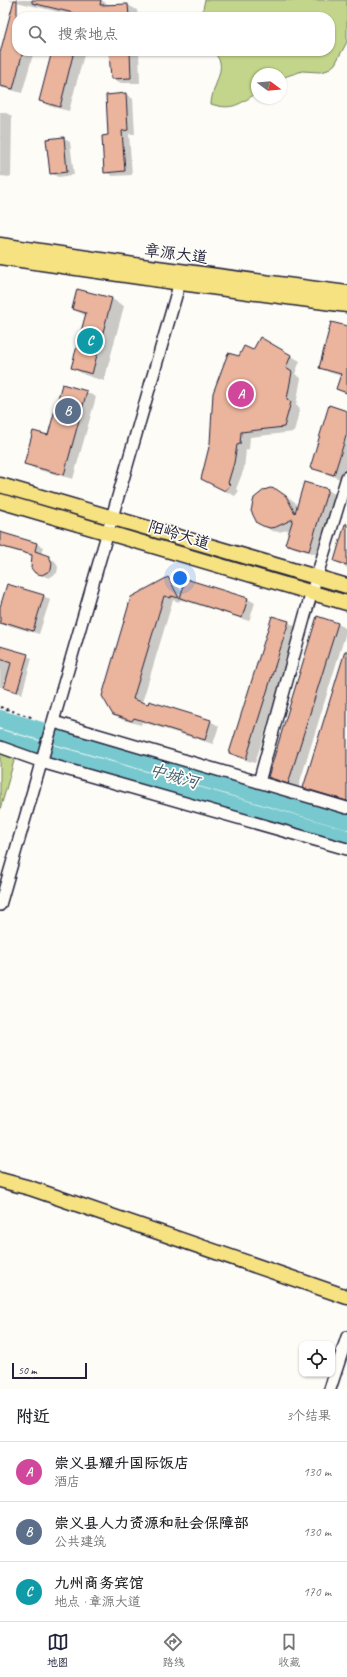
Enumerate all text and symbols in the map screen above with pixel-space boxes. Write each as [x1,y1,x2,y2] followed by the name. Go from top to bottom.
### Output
[12,12,335,56] search box
[26,23,48,45] icon: search
[58,25,118,44] text: 搜索地点
[251,68,287,104] north arrow
[143,240,209,268] street label: 章源大道
[77,326,103,356] pin: C
[228,379,254,409] pin: A
[55,396,81,426] pin: B
[145,516,213,554] street label: 阳岭大道
[170,568,190,588] your location
[147,759,204,794] water label: 中城河
[299,1341,335,1377] map controls
[299,1341,335,1377] button: locate
[12,1361,87,1380] scale bar
[18,1363,37,1377] text: 50 m
[16,1406,50,1427] text: 附近
[286,1408,331,1424] text: 3个结果
[54,1454,189,1473] text: 崇义县耀升国际饭店
[26,1464,32,1480] text: A
[303,1464,331,1480] text: 130 m
[54,1474,80,1490] text: 酒店
[54,1514,249,1533] text: 崇义县人力资源和社会保障部
[26,1524,32,1540] text: B
[303,1524,331,1540] text: 130 m
[54,1534,106,1550] text: 公共建筑
[54,1574,144,1593] text: 九州商务宾馆
[26,1584,32,1600] text: C
[303,1584,331,1600] text: 170 m
[54,1594,141,1610] text: 地点 · 章源大道
[47,1631,69,1669] tab: 地图
[162,1631,184,1669] tab: 路线
[278,1631,300,1669] tab: 收藏

